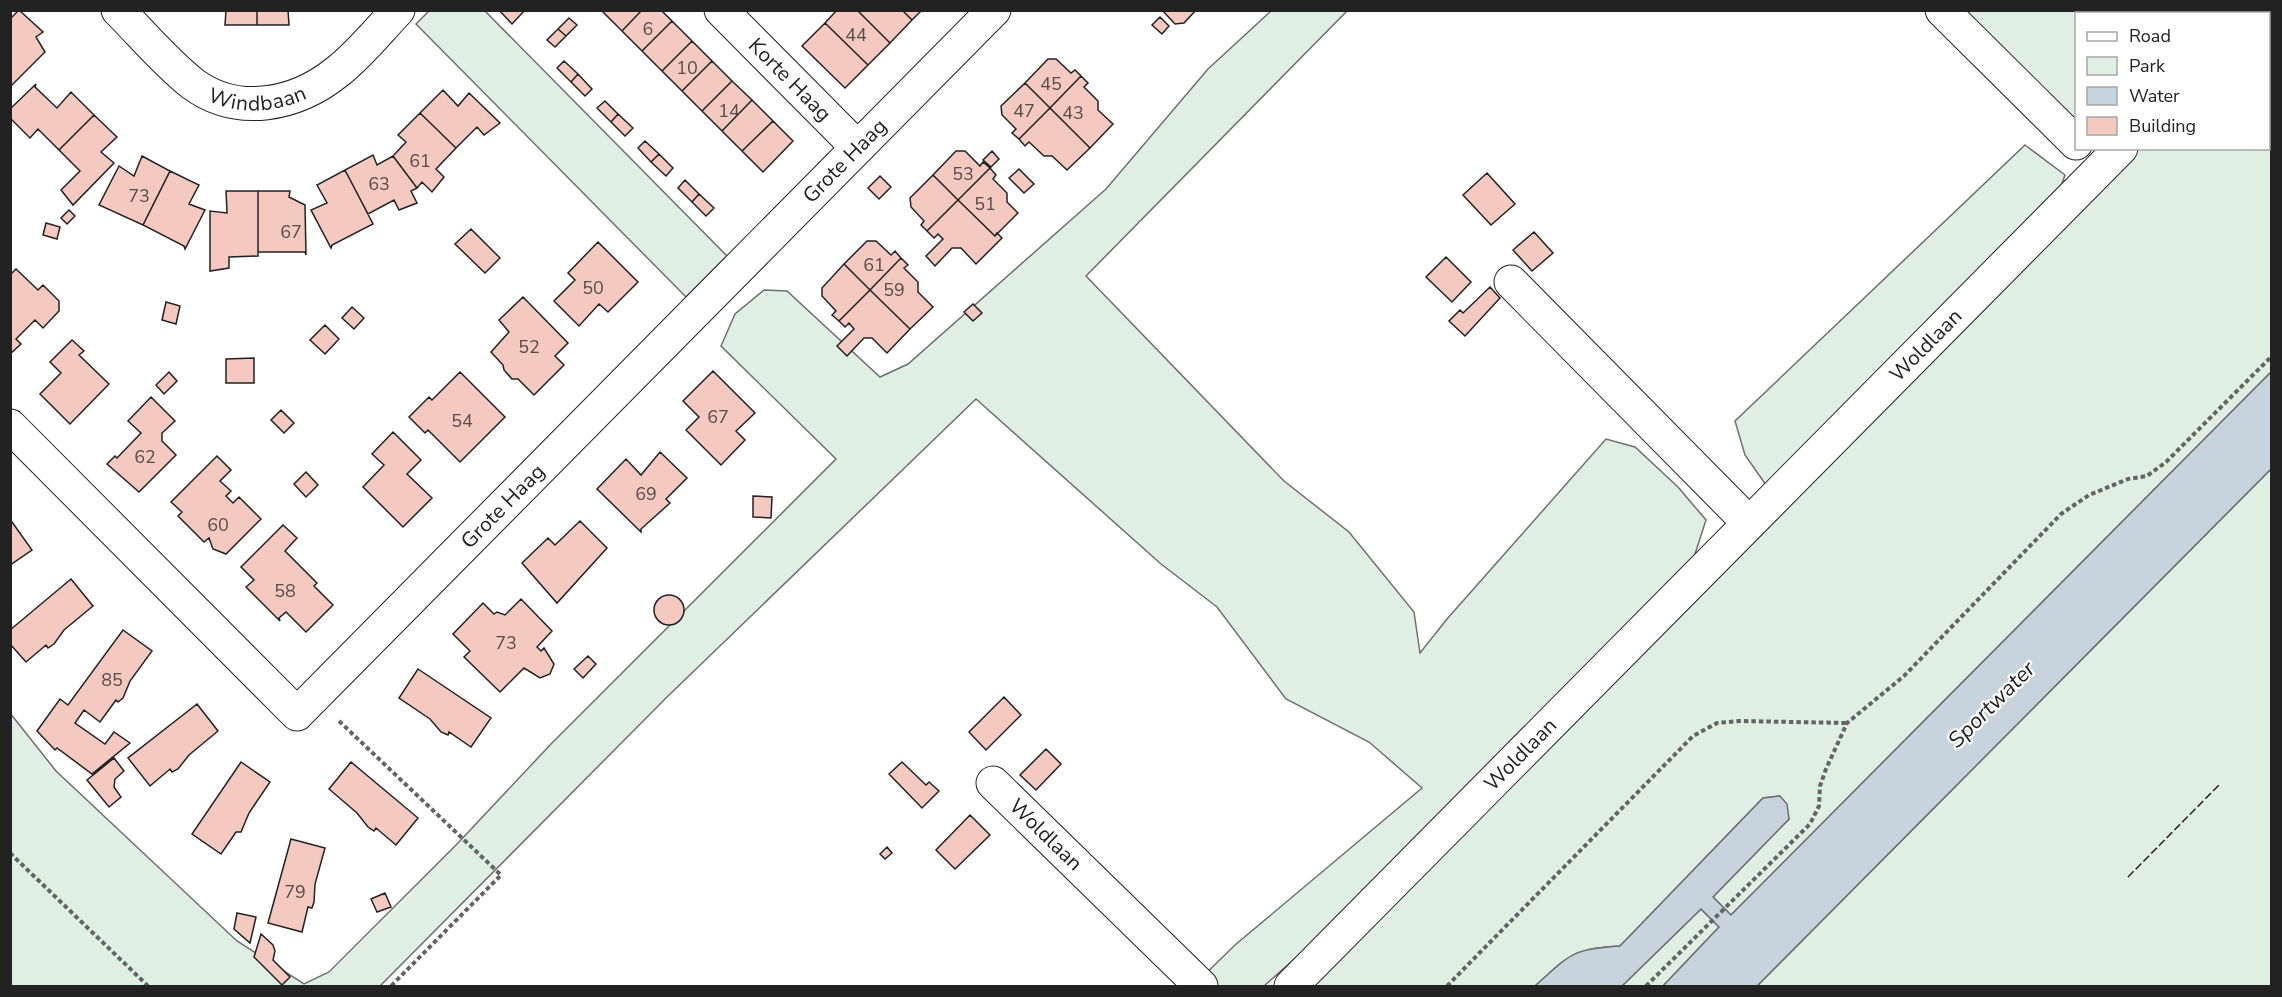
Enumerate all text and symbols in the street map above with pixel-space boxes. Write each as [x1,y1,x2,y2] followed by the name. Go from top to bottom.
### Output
[2075,12,2270,150] legend
[643,17,653,41] house number: 6
[845,23,867,47] house number: 44
[2129,24,2171,48] text: Road
[742,32,838,127] street label: Korte Haag
[2129,54,2166,78] text: Park
[676,56,698,80] house number: 10
[1040,72,1062,96] house number: 45
[205,79,310,118] street label: Windbaan
[2129,84,2180,108] text: Water
[718,99,740,123] house number: 14
[1013,99,1035,123] house number: 47
[1062,101,1084,125] house number: 43
[796,112,893,209] street label: Grote Haag
[2129,114,2196,138] text: Building
[409,149,431,173] house number: 61
[952,162,974,186] house number: 53
[368,172,390,196] house number: 63
[128,184,150,208] house number: 73
[974,192,996,216] house number: 51
[280,220,302,244] house number: 67
[863,253,885,277] house number: 61
[582,276,604,300] house number: 50
[883,278,905,302] house number: 59
[1883,302,1968,388] street label: Woldlaan
[518,335,540,359] house number: 52
[707,405,729,429] house number: 67
[451,409,473,433] house number: 54
[134,445,156,469] house number: 62
[455,458,551,555] street label: Grote Haag
[635,482,657,506] house number: 69
[207,513,229,537] house number: 60
[274,579,296,603] house number: 58
[495,631,517,655] house number: 73
[1942,654,2043,755] water label: Sportwater
[101,668,123,692] house number: 85
[1478,712,1563,797] street label: Woldlaan
[1003,792,1089,877] street label: Woldlaan
[284,880,306,904] house number: 79

